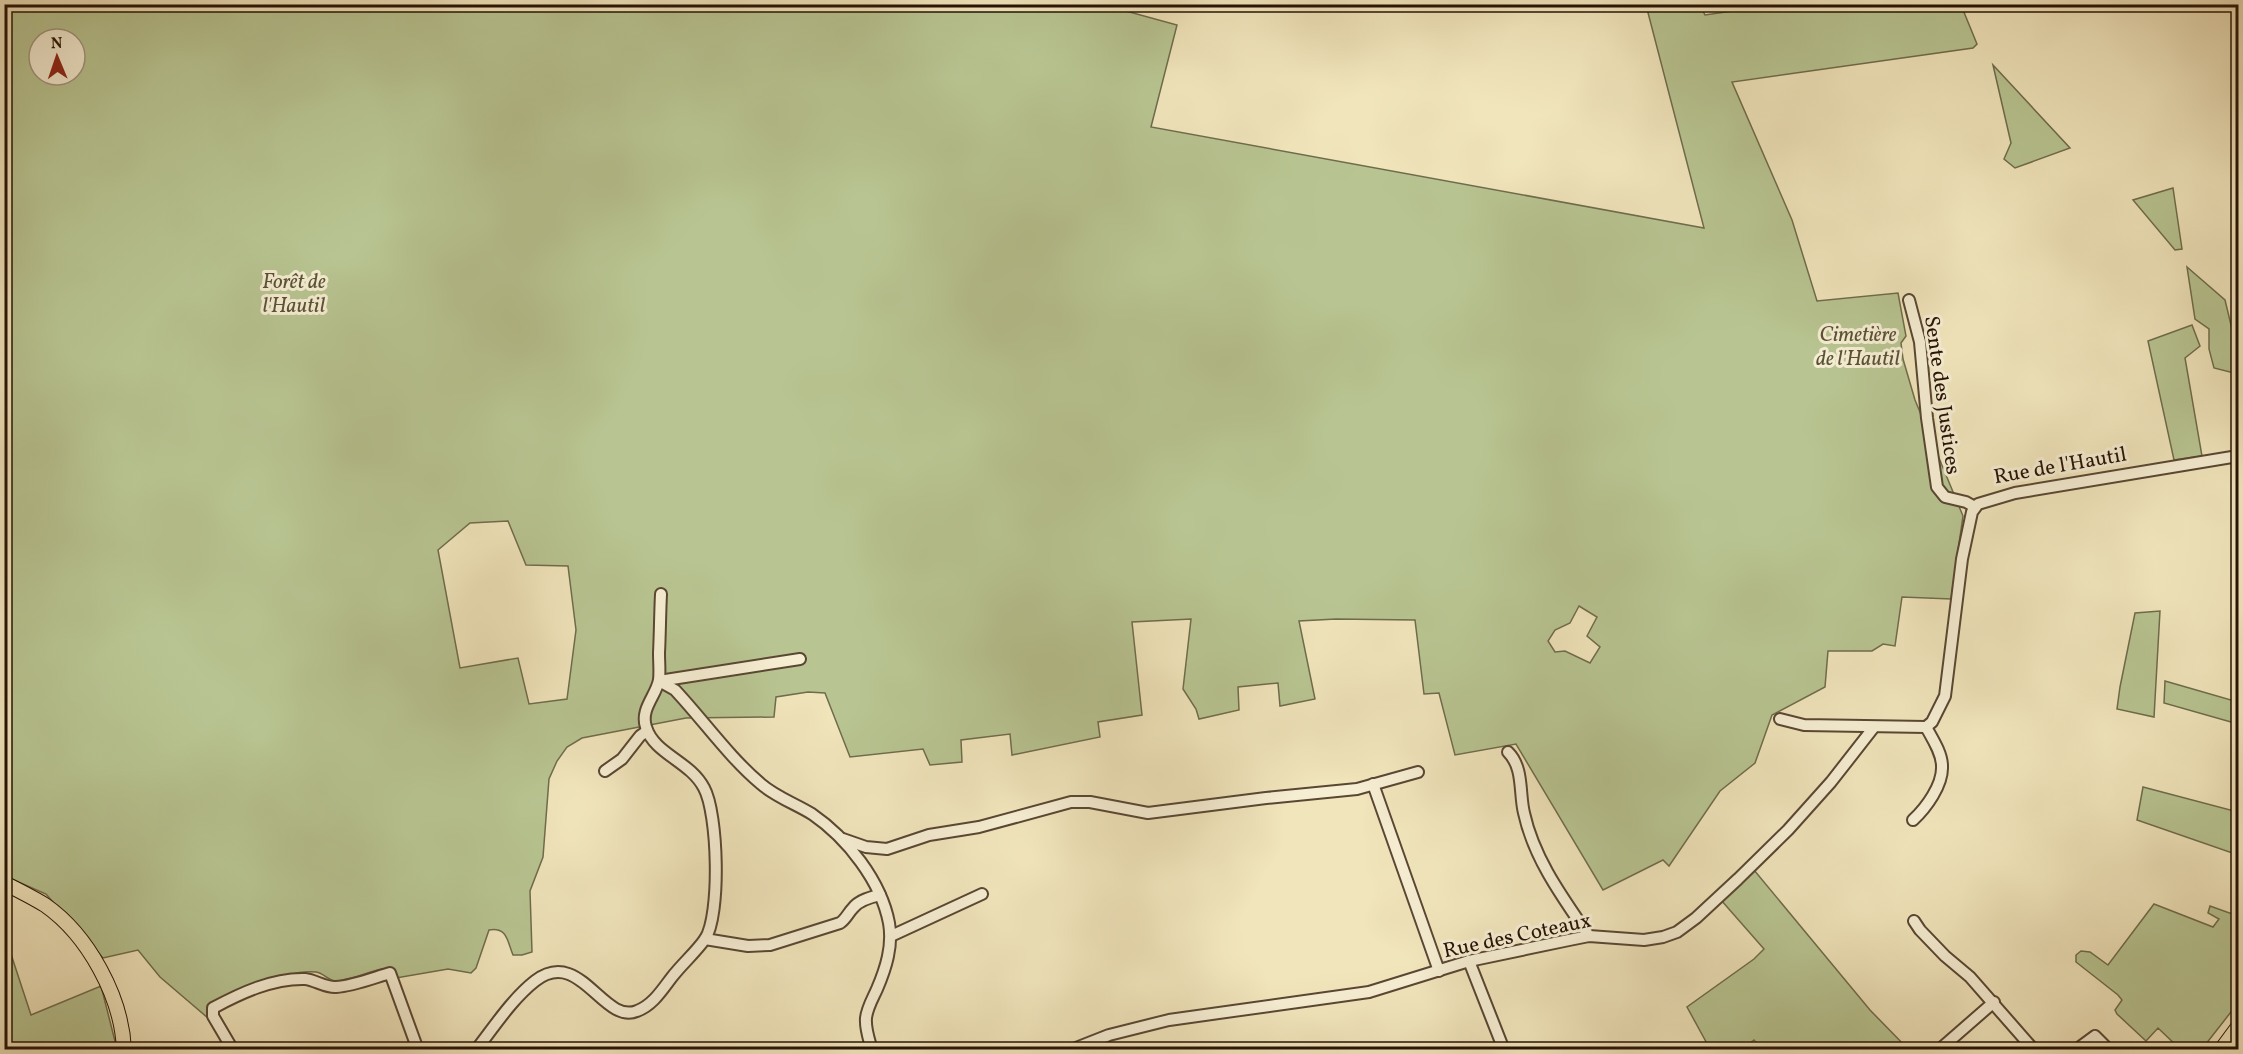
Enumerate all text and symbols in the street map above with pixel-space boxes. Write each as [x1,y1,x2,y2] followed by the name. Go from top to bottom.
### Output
[27,27,87,87] north arrow
[50,33,63,55] text: N
[262,268,326,321] park label: Forêt de l'Hautil
[1916,314,1967,477] street label: Sente des Justices
[1816,321,1900,374] park label: Cimetière de l'Hautil
[1991,441,2129,492] street label: Rue de l'Hautil
[1441,907,1594,966] street label: Rue des Coteaux

